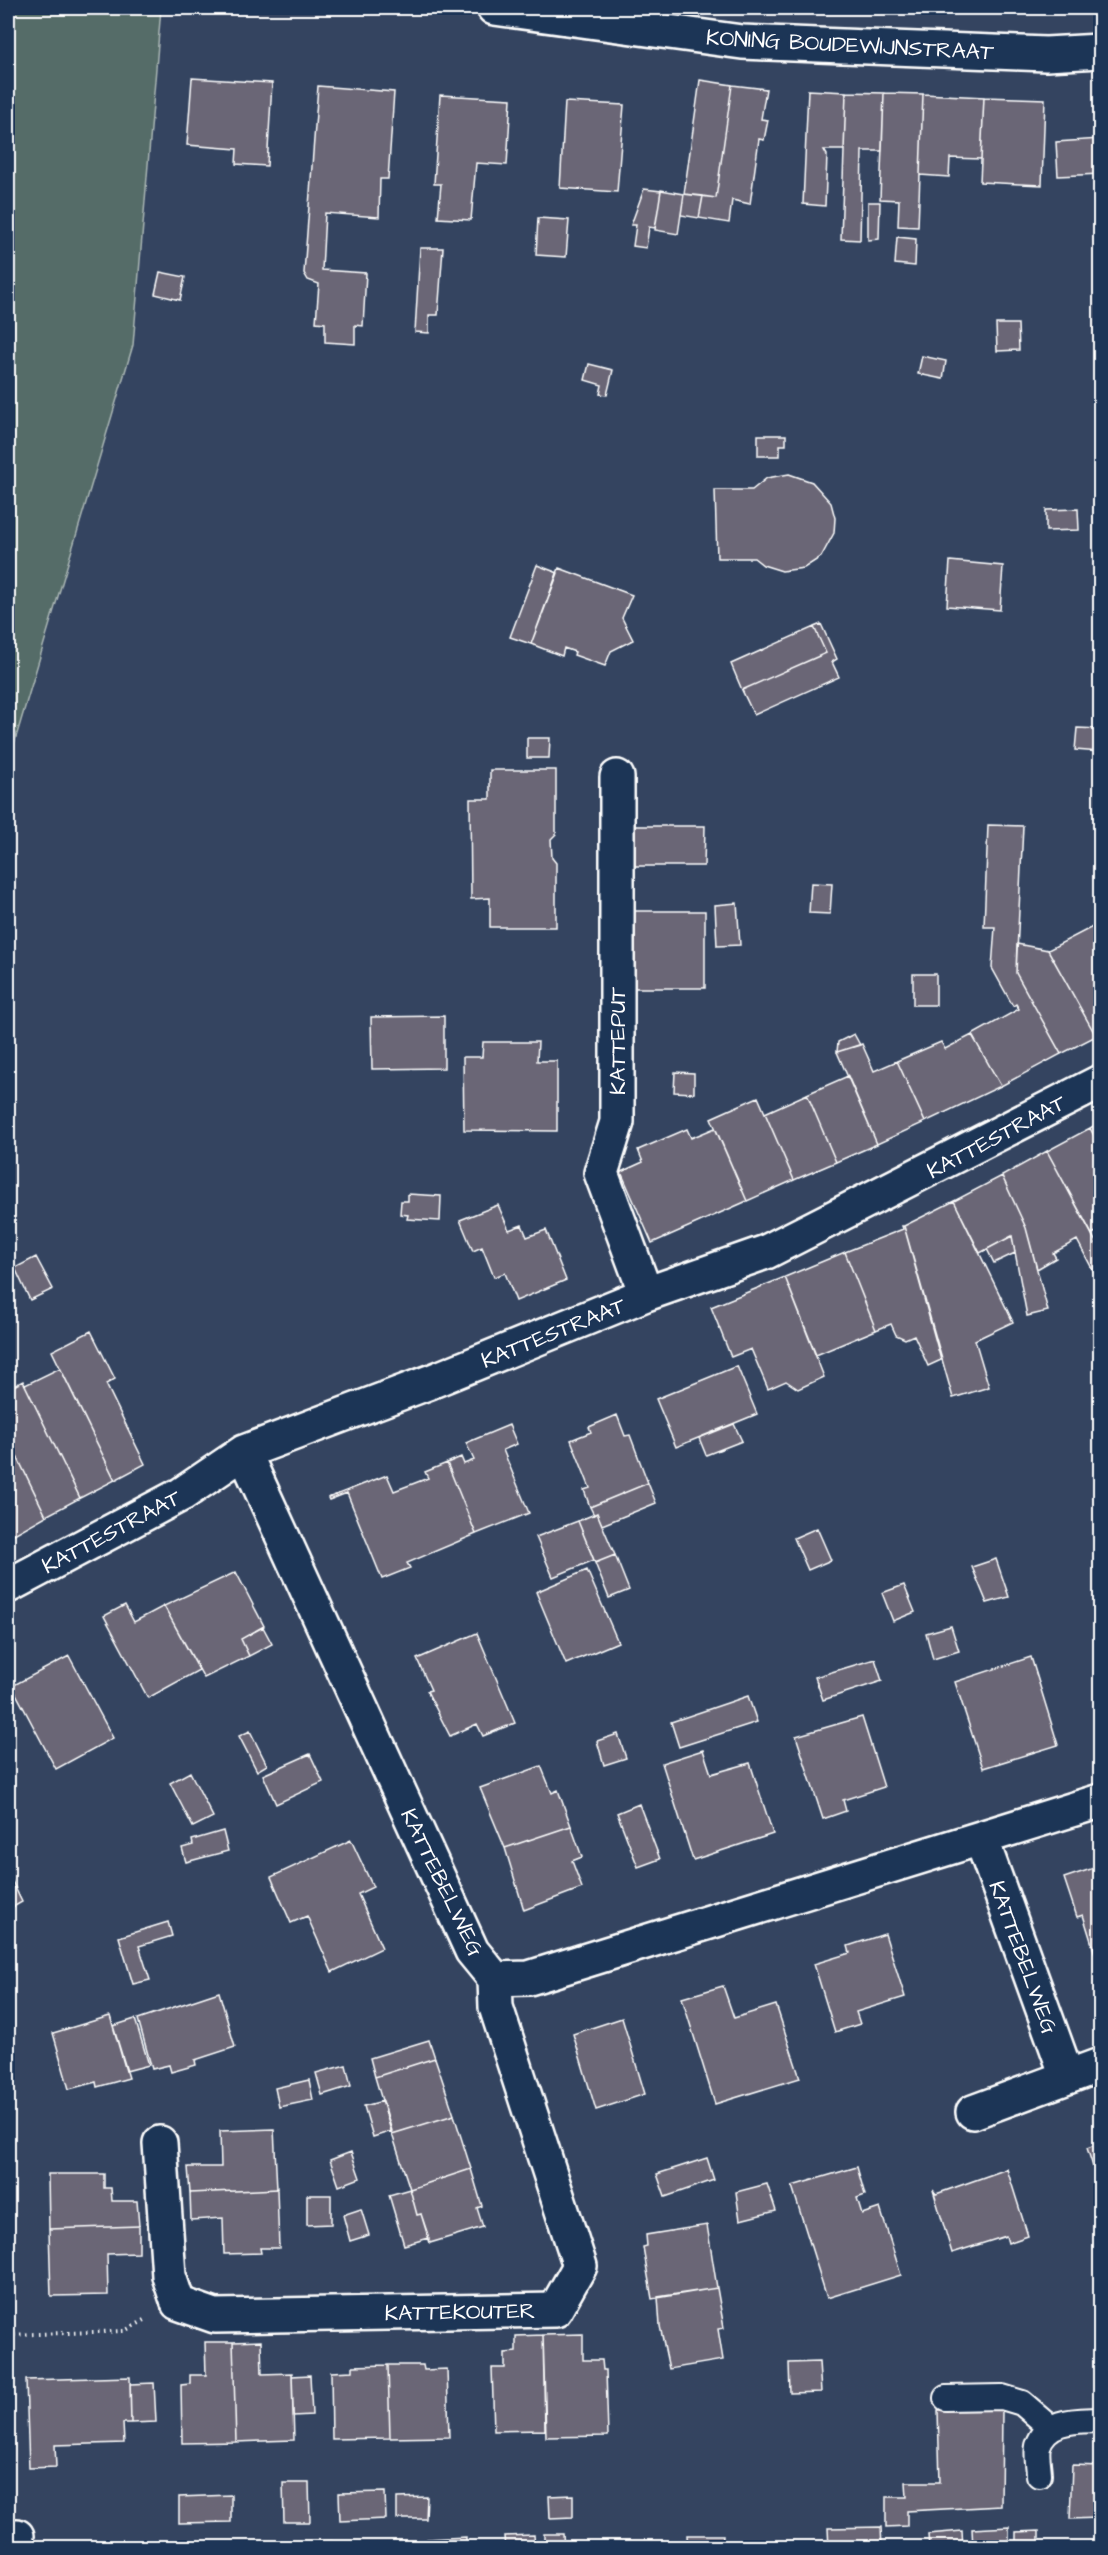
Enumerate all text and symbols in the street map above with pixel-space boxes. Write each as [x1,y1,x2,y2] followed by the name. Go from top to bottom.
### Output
[705,22,995,69] street label: KONING BOUDEWIJNSTRAAT
[603,987,634,1095] street label: KATTEPUT
[922,1088,1072,1187] street label: KATTESTRAAT
[477,1290,631,1376] street label: KATTESTRAAT
[37,1483,187,1582] street label: KATTESTRAAT
[393,1804,491,1962] street label: KATTEBELWEG
[981,1877,1065,2038] street label: KATTEBELWEG
[384,2296,536,2329] street label: KATTEKOUTER

